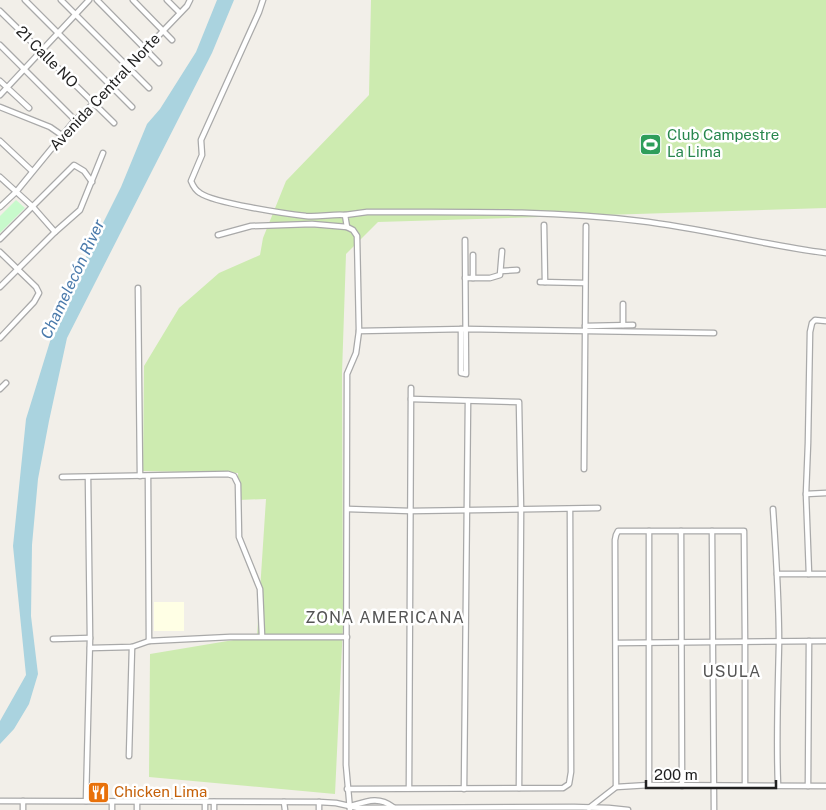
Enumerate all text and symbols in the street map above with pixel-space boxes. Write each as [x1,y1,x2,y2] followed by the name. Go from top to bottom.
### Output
[13,22,82,91] street label: 21 Calle NO
[46,30,163,154] street label: Avenida Central Norte
[667,126,779,160] place label: Club Campestre La Lima
[639,132,663,156] sports icon: Club Campestre La Lima
[36,216,109,342] water label: Chamelecón River
[305,608,465,627] district label: ZONA AMERICANA
[703,662,761,681] district label: USULA
[646,758,776,790] scale bar
[654,766,698,783] text: 200 m
[86,780,110,804] restaurant icon: Chicken Lima
[114,783,207,800] place label: Chicken Lima

